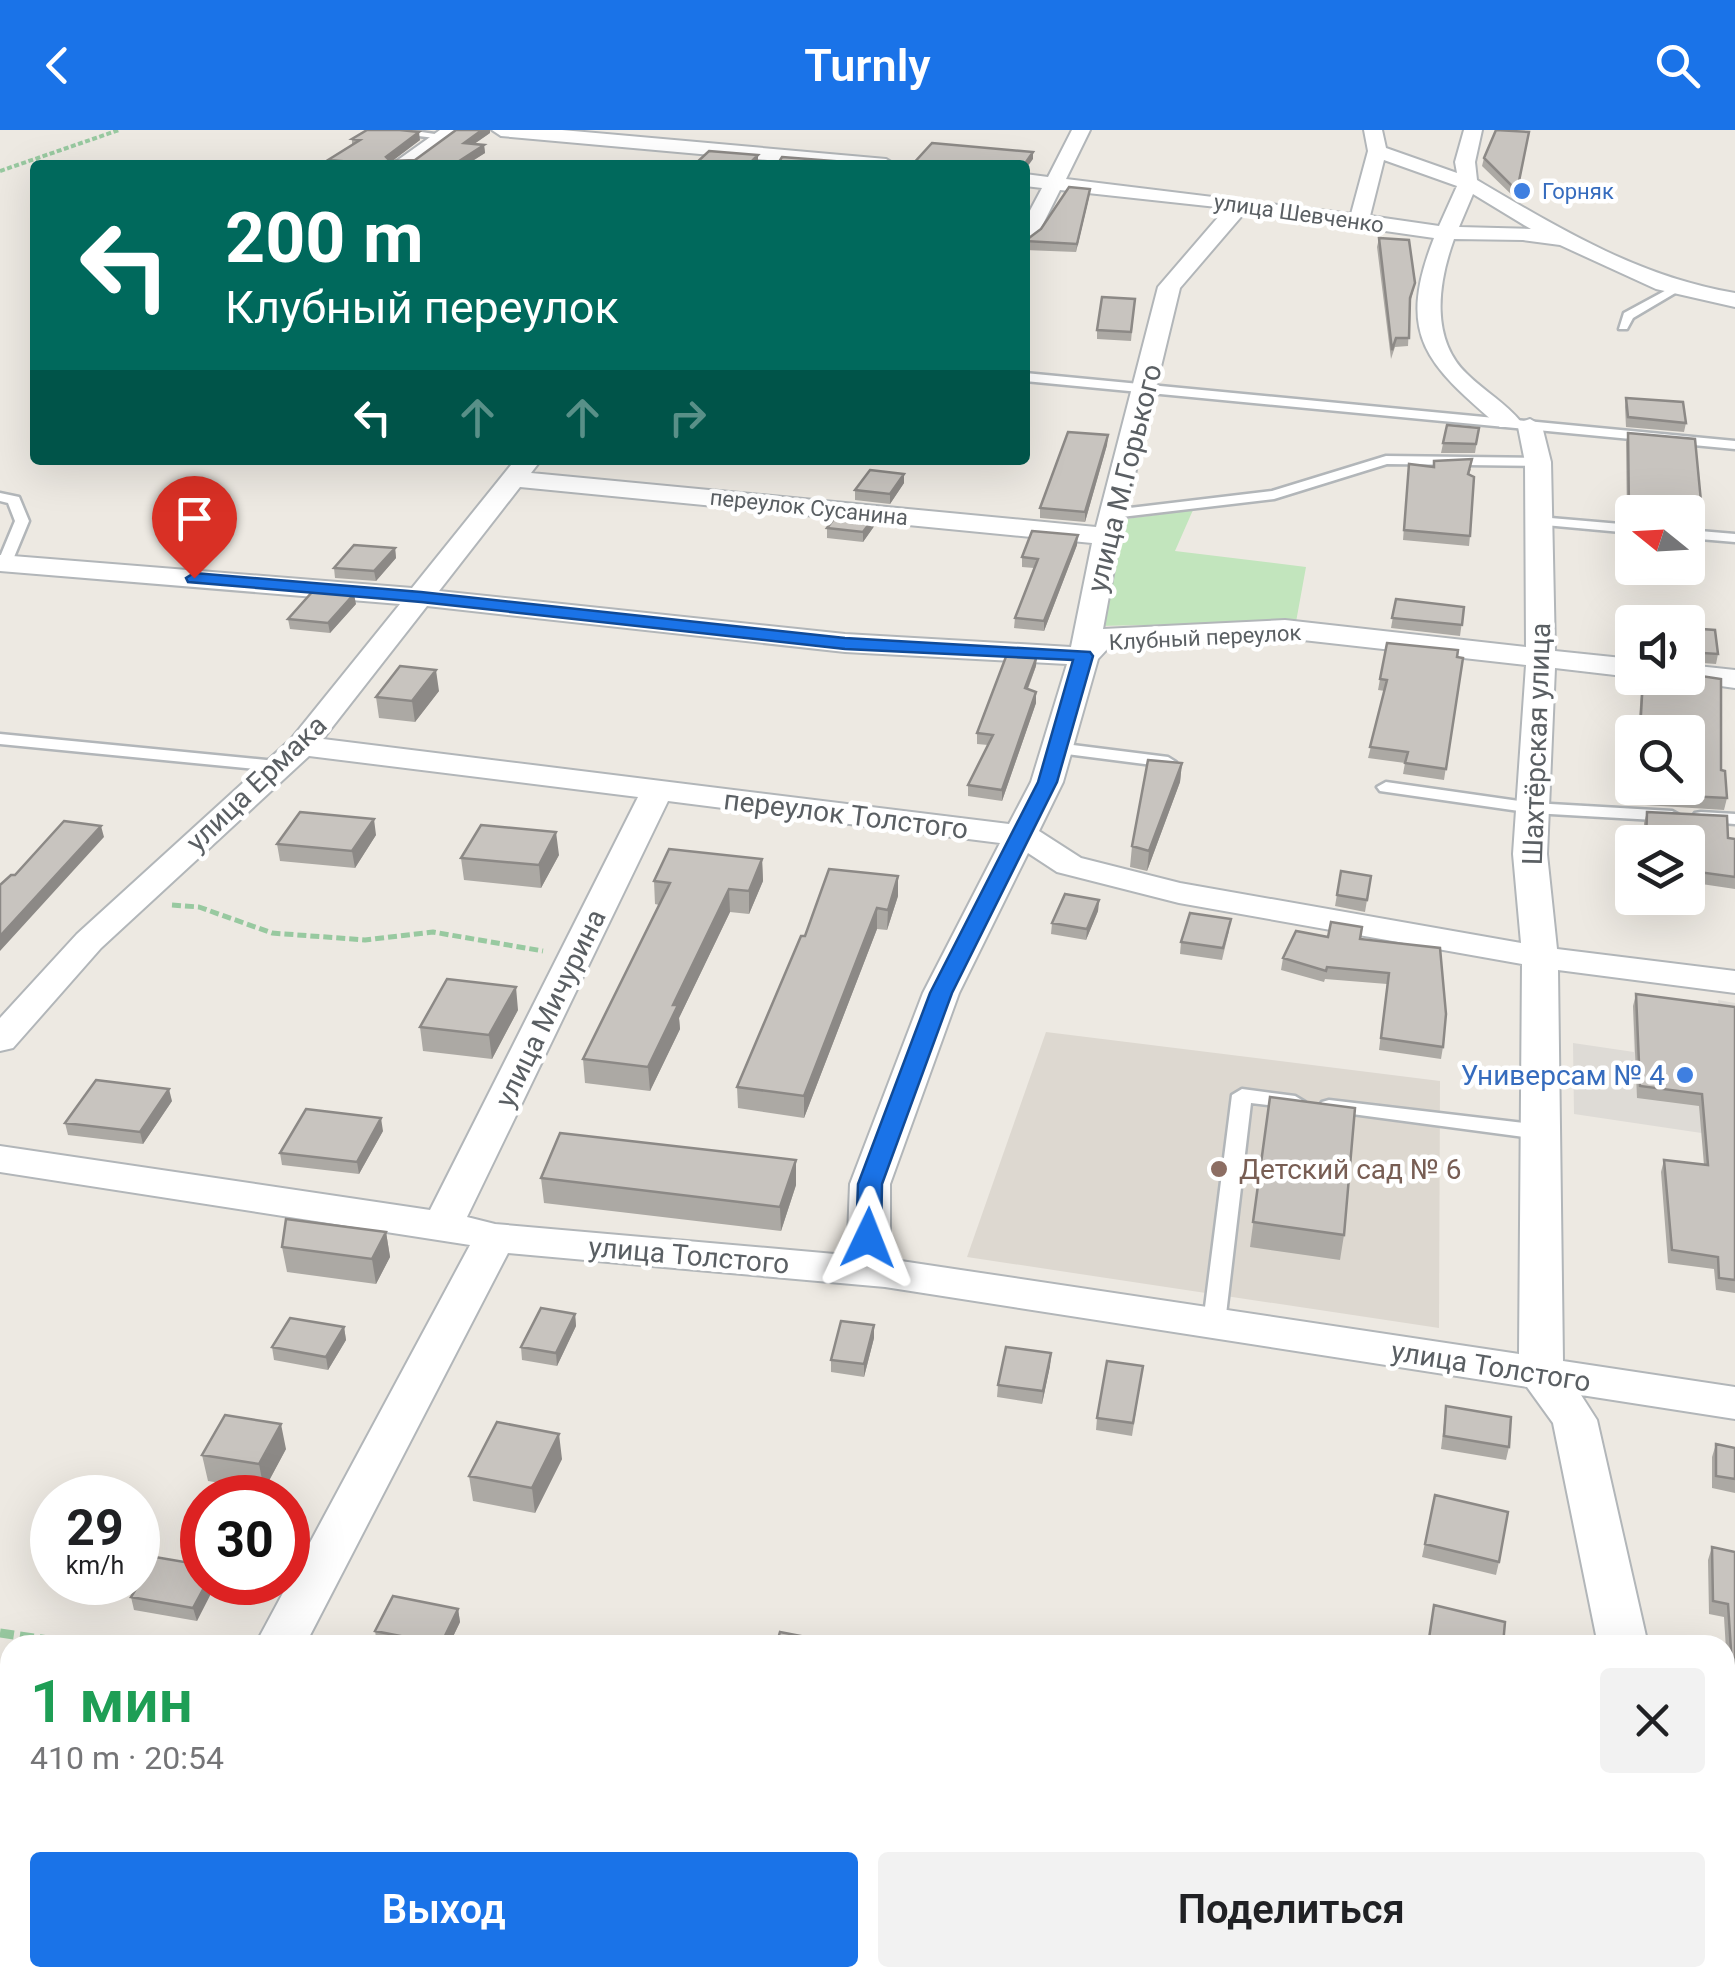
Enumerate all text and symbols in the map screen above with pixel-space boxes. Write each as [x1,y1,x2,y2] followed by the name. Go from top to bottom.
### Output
[30,38,85,93] icon: back
[1650,38,1705,93] icon: search
[804,39,931,92] text: Turnly
[1542,179,1614,204] place label: Горняк
[1511,180,1533,202] marker: Горняк
[1212,189,1386,238] street label: улица Шевченко
[225,197,424,279] text: 200 m
[60,200,190,330] icon: left
[225,281,619,334] text: Клубный переулок
[1080,361,1169,596] street label: улица М.Горького
[345,390,400,445] icon: left
[450,390,505,445] icon: ahead
[555,390,610,445] icon: ahead
[660,390,715,445] icon: right
[152,476,237,579] pin
[709,485,909,530] street label: переулок Сусанина
[167,491,222,546] icon: arrive
[1615,495,1705,585] north arrow
[1615,495,1705,915] map controls
[1615,605,1705,695] button: sound
[1108,620,1302,655] street label: Клубный переулок
[1516,622,1557,866] street label: Шахтёрская улица
[179,708,333,858] street label: улица Ермака
[1615,715,1705,805] button: search
[722,783,970,846] street label: переулок Толстого
[1615,825,1705,915] button: layers
[488,904,613,1113] street label: улица Мичурина
[1461,1059,1665,1092] place label: Универсам № 4
[1674,1064,1696,1086] marker: Универсам № 4
[1239,1153,1461,1186] place label: Детский сад № 6
[1208,1158,1230,1180] marker: Детский сад № 6
[816,1186,920,1290] position arrow
[587,1230,791,1281] street label: улица Толстого
[1389,1334,1593,1399] street label: улица Толстого
[180,1475,310,1605] speed limit sign: 30
[66,1499,124,1557] text: 29
[66,1551,124,1580] text: km/h
[30,1666,193,1737] text: 1 мин
[1600,1668,1705,1773] button: close
[30,1739,224,1777] text: 410 m · 20:54
[30,1852,858,1967] button: Выход
[878,1852,1705,1967] button: Поделиться

